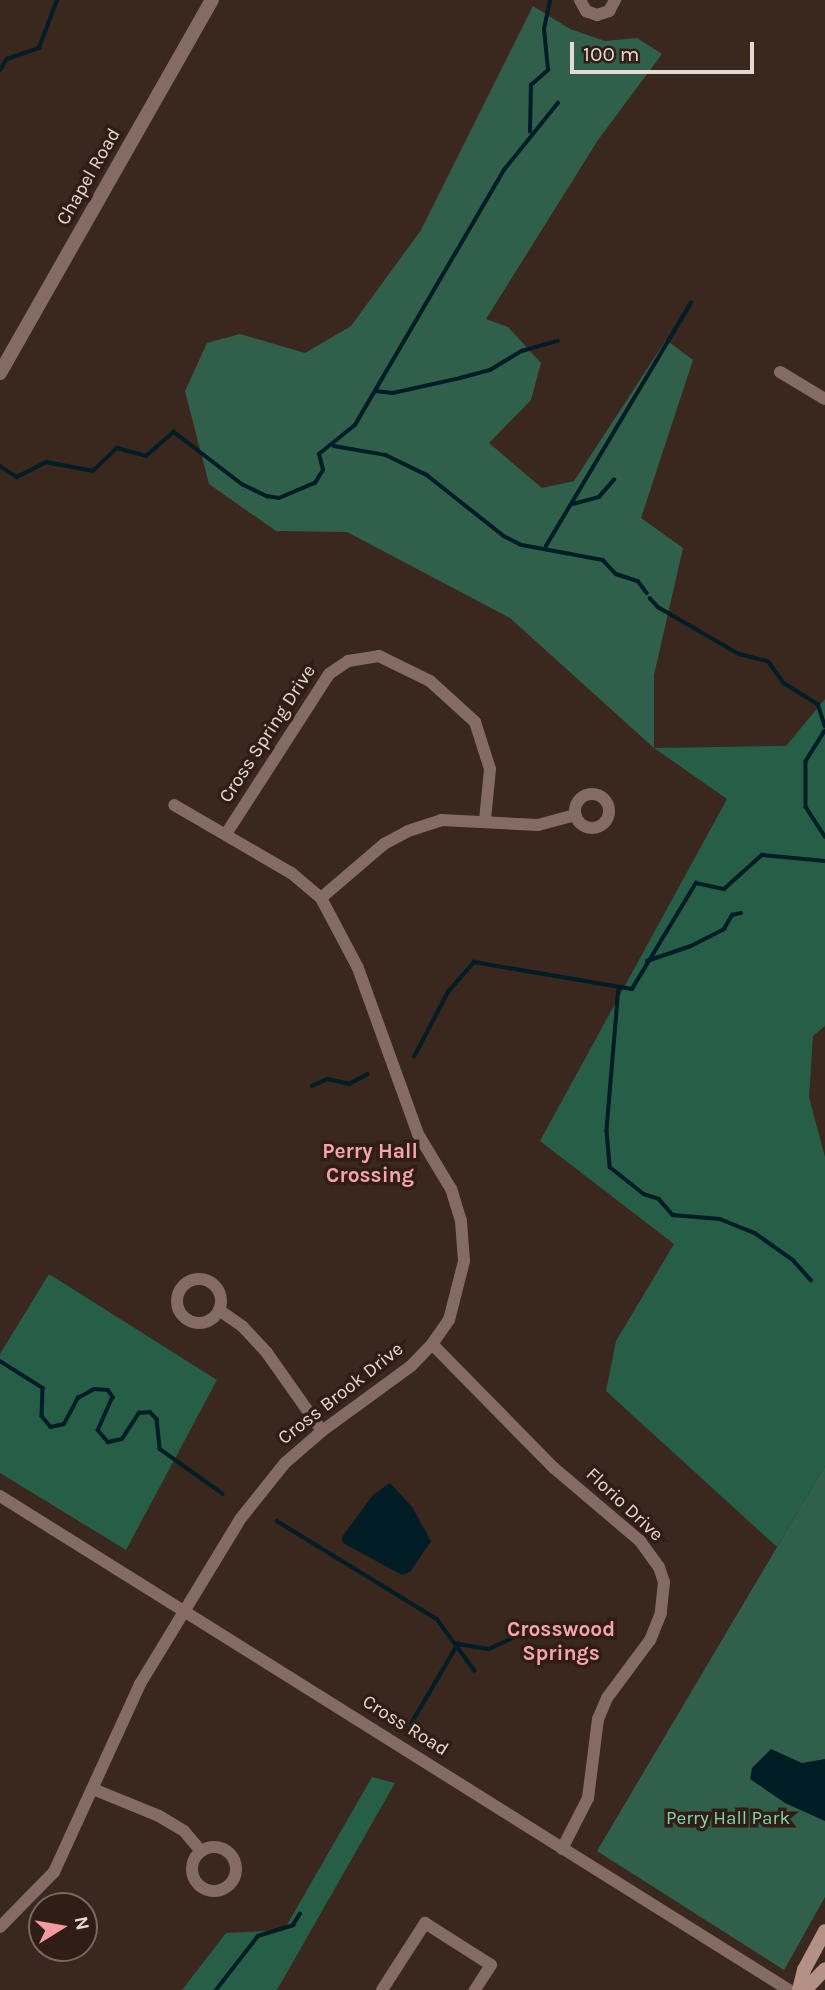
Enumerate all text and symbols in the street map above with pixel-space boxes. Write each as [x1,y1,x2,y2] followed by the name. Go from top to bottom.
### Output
[573,28,757,72] scale bar
[583,42,640,66] text: 100 m
[52,125,126,229] street label: Chapel Road
[215,661,321,807] street label: Cross Spring Drive
[322,1138,418,1188] district label: Perry Hall Crossing
[274,1338,408,1450] street label: Cross Brook Drive
[581,1463,667,1547] street label: Florio Drive
[507,1616,615,1666] district label: Crosswood Springs
[358,1691,452,1761] street label: Cross Road
[666,1808,790,1830] park label: Perry Hall Park
[28,1892,98,1962] north arrow
[70,1915,94,1932] text: N

